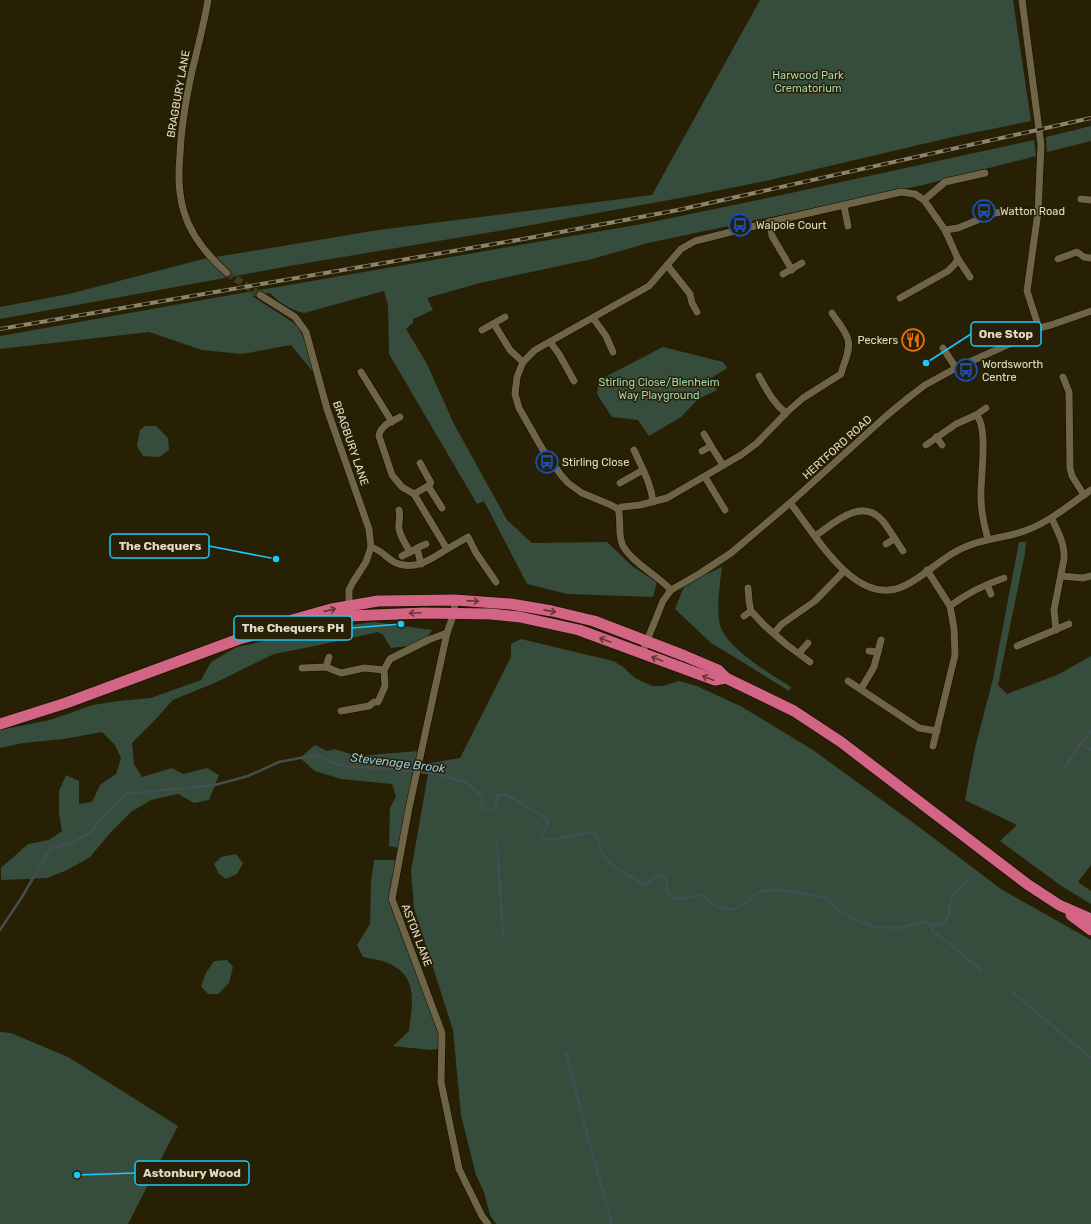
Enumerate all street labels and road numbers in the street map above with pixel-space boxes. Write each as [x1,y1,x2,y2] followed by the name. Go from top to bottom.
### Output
[164,49,193,139] street label: BRAGBURY LANE
[330,399,371,487] street label: BRAGBURY LANE
[800,413,875,482] street label: HERTFORD ROAD
[399,902,435,969] street label: ASTON LANE

